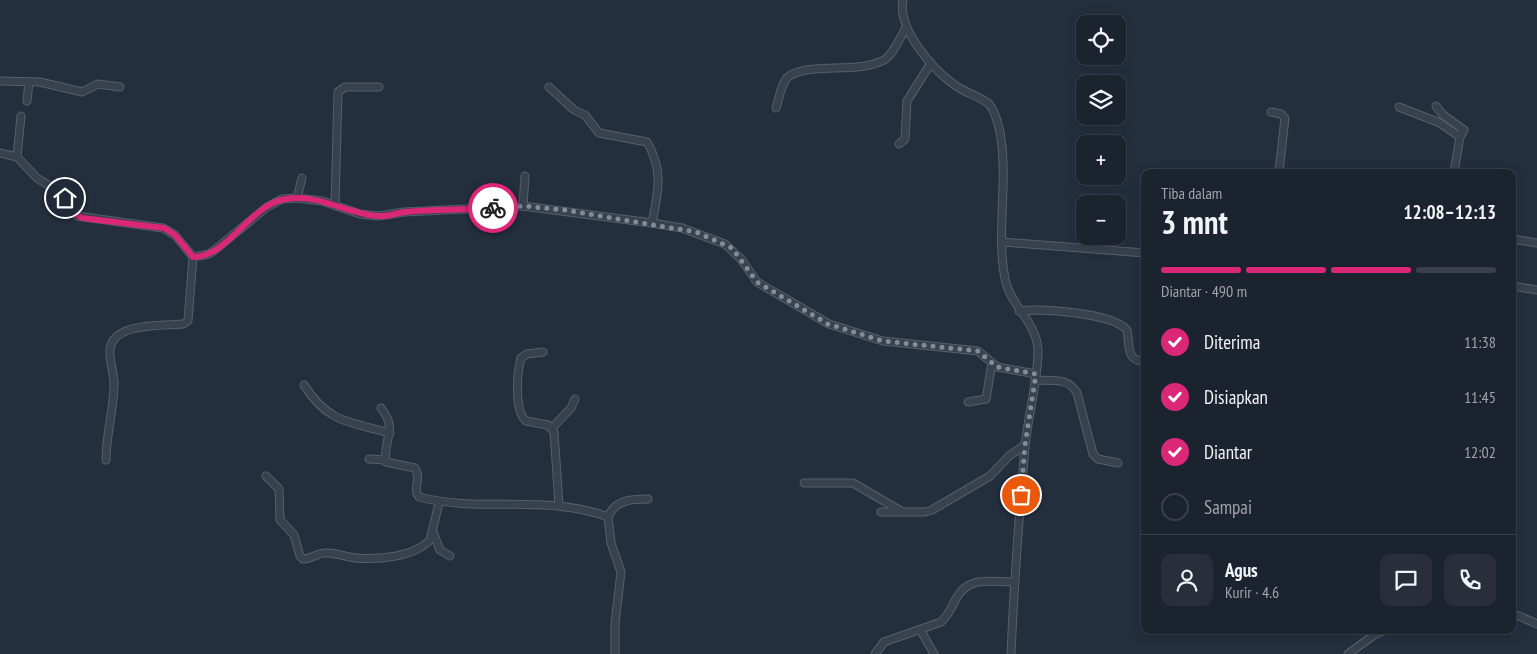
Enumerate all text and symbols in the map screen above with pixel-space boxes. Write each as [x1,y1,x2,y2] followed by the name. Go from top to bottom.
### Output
[1076,15,1126,245] map controls
[1076,15,1126,65] button: locate
[1076,75,1126,125] button: layers
[1076,135,1126,185] button: +
[44,177,86,219] pin
[468,183,518,233] courier
[1161,183,1222,203] text: Tiba dalam
[51,184,79,212] icon: home
[479,194,507,222] icon: bike
[1076,195,1126,245] button: −
[1403,200,1496,224] text: 12:08–12:13
[1161,201,1228,243] text: 3 mnt
[1161,281,1247,301] text: Diantar · 490 m
[1161,328,1189,356] icon: check
[1204,330,1260,354] text: Diterima
[1464,332,1496,352] text: 11:38
[1161,383,1189,411] icon: check
[1204,385,1268,409] text: Disiapkan
[1464,387,1496,407] text: 11:45
[1161,438,1189,466] icon: check
[1204,440,1252,464] text: Diantar
[1464,442,1496,462] text: 12:02
[1000,474,1042,516] pin
[1007,481,1035,509] icon: bag
[1204,495,1252,519] text: Sampai
[1161,554,1213,606] button: person
[1380,554,1432,606] button: chat
[1444,554,1496,606] button: phone
[1225,558,1258,582] text: Agus
[1225,582,1279,602] text: Kurir · 4.6

